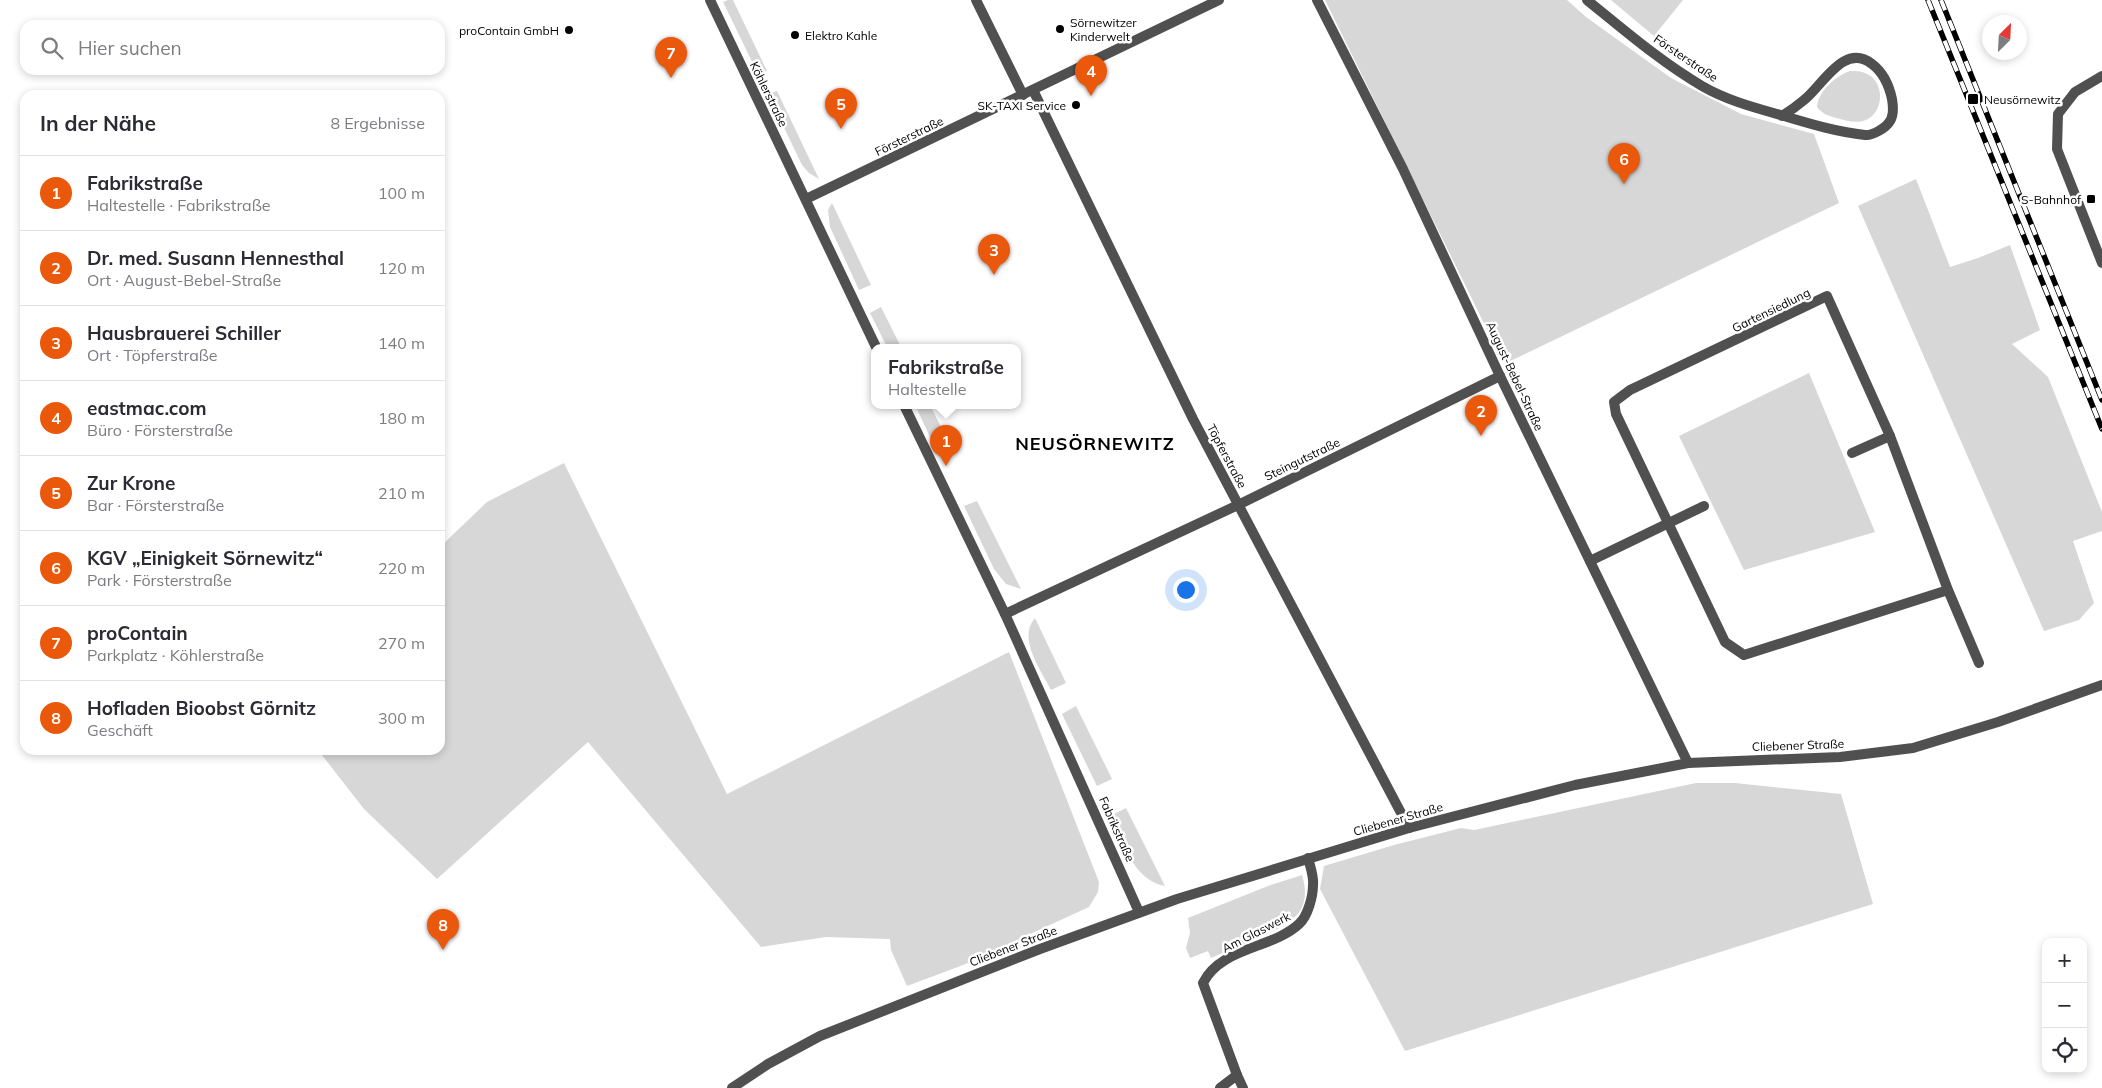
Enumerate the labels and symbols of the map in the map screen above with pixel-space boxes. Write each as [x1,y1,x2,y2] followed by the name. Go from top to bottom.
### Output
[1070,15,1137,44] place label: Sörnewitzer Kinderwelt
[1982,15,2027,60] north arrow
[459,23,559,38] place label: proContain GmbH
[1054,23,1066,35] marker: Sörnewitzer Kinderwelt
[563,24,575,36] marker: proContain GmbH
[805,28,877,43] place label: Elektro Kahle
[789,29,801,41] marker: Elektro Kahle
[1651,31,1721,85] street label: Försterstraße
[655,37,687,78] pin: 7
[1075,55,1107,96] pin: 4
[747,59,791,129] street label: Köhlerstraße
[825,88,857,129] pin: 5
[1966,92,1980,106] marker: Neusörnewitz
[1984,92,2061,107] place label: Neusörnewitz
[977,98,1066,113] place label: SK-TAXI Service
[1070,99,1082,111] marker: SK-TAXI Service
[872,113,946,159] street label: Försterstraße
[1608,143,1640,184] pin: 6
[2021,192,2082,207] place label: S-Bahnhof
[2085,193,2097,205] marker: S-Bahnhof
[978,234,1010,275] pin: 3
[1730,285,1812,335] street label: Gartensiedlung
[1483,319,1547,433] street label: August-Bebel-Straße
[1465,395,1497,436] pin: 2
[1204,421,1250,491] street label: Töpferstraße
[930,425,962,466] pin: 1
[1015,432,1175,455] district label: NEUSÖRNEWITZ
[1262,434,1342,484] street label: Steingutstraße
[1173,577,1199,603] your location
[1752,736,1844,754] street label: Cliebener Straße
[1096,794,1138,864] street label: Fabrikstraße
[1351,799,1445,839] street label: Cliebener Straße
[1219,908,1293,956] street label: Am Glaswerk
[427,909,459,950] pin: 8
[967,922,1059,970] street label: Cliebener Straße

